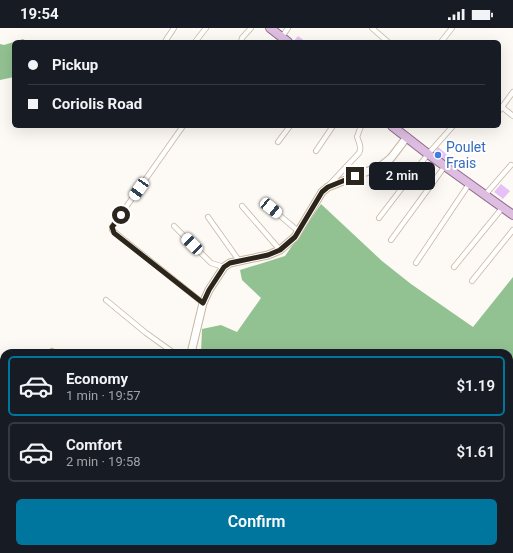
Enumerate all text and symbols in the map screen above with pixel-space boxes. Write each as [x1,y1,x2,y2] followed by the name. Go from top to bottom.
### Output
[20,5,59,23] text: 19:54
[52,56,98,74] text: Pickup
[52,95,142,113] text: Coriolis Road
[446,139,486,171] place label: Poulet Frais
[433,150,443,160] marker: Poulet Frais
[369,162,435,190] callout: 2 min
[346,167,364,185] route end
[386,168,418,183] text: 2 min
[127,176,151,202] car
[258,196,284,220] car
[112,206,130,224] route start
[179,231,205,257] car
[18,368,54,404] icon: car
[66,370,128,388] text: Economy
[456,377,495,395] text: $1.19
[66,388,141,403] text: 1 min · 19:57
[18,434,54,470] icon: car
[66,436,122,454] text: Comfort
[456,443,495,461] text: $1.61
[66,454,141,469] text: 2 min · 19:58
[16,499,497,545] button: Confirm

